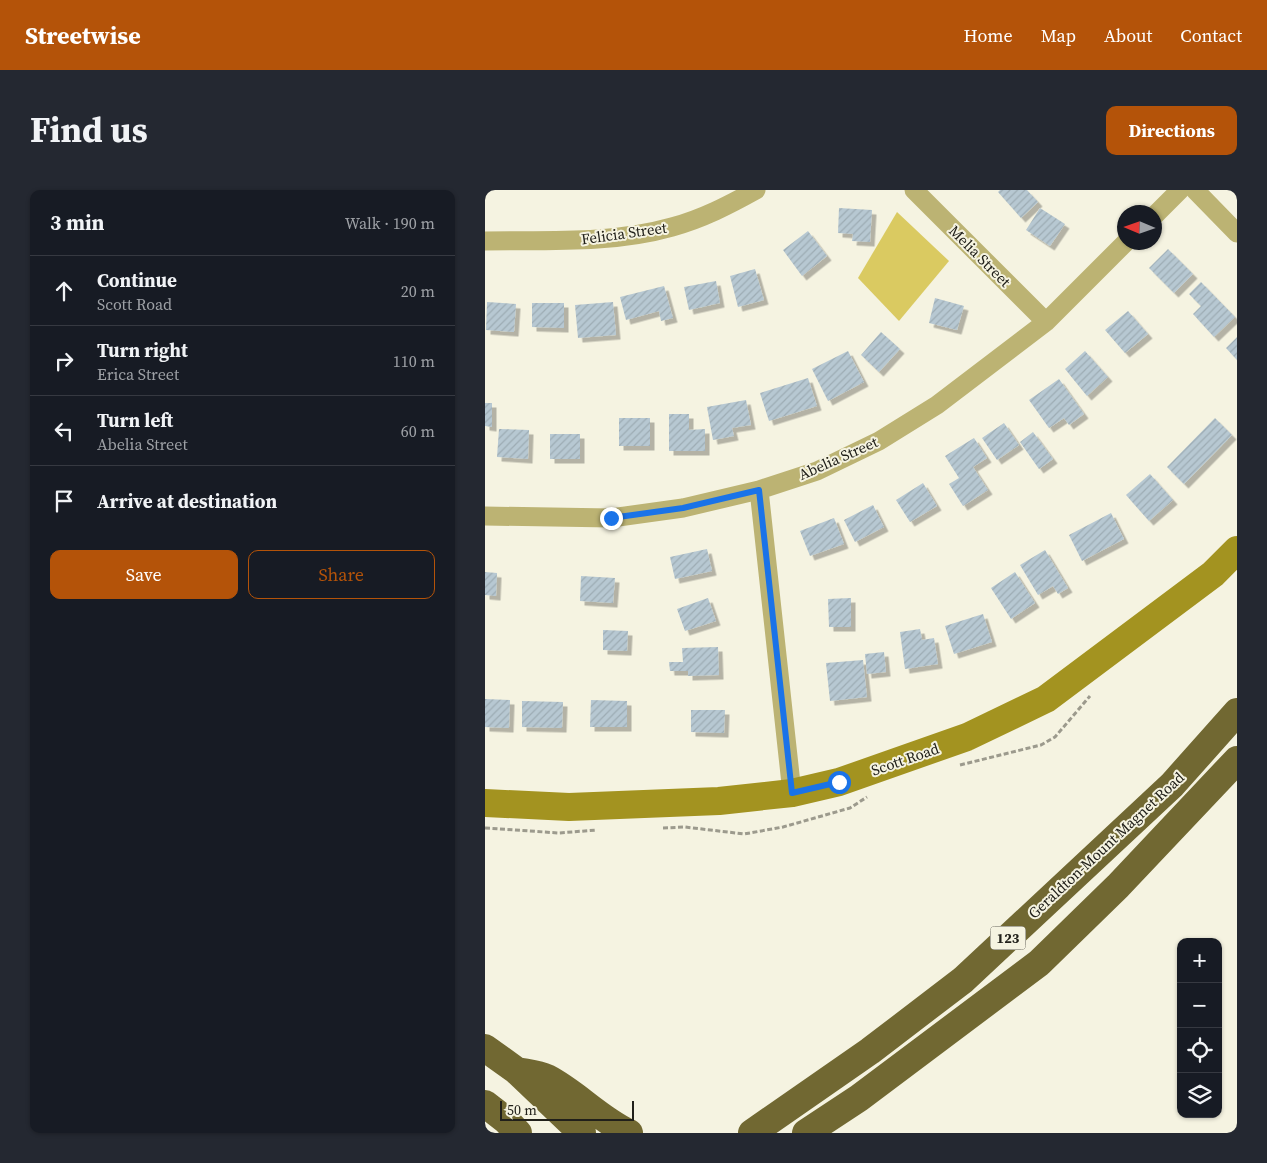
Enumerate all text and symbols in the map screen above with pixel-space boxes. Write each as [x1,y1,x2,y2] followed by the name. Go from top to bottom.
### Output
[25,19,141,52] text: Streetwise
[964,23,1013,48] text: Home
[1041,23,1076,48] text: Map
[1104,23,1152,48] text: About
[1180,23,1242,48] text: Contact
[30,106,148,154] text: Find us
[1106,106,1237,155] button: Directions
[1117,205,1162,250] north arrow
[50,208,105,237] text: 3 min
[345,212,435,234] text: Walk · 190 m
[580,217,668,249] street label: Felicia Street
[944,220,1016,292] street label: Melia Street
[97,267,177,293] text: Continue
[50,277,78,305] icon: ahead
[401,280,435,302] text: 20 m
[97,293,172,315] text: Scott Road
[97,337,188,363] text: Turn right
[50,347,78,375] icon: right
[393,350,435,372] text: 110 m
[97,363,179,385] text: Erica Street
[97,407,173,433] text: Turn left
[50,417,78,445] icon: left
[401,420,435,442] text: 60 m
[795,431,881,485] street label: Abelia Street
[97,433,188,455] text: Abelia Street
[50,487,78,515] icon: arrive
[97,488,277,514] text: Arrive at destination
[600,507,623,530] route end
[50,550,238,599] button: Save
[248,550,435,599] button: Share
[868,737,942,780] street label: Scott Road
[1023,767,1189,923] street label: Geraldton-Mount Magnet Road
[828,771,851,794] route start
[991,926,1025,950] road number: 123
[1177,938,1222,1118] map controls
[1177,938,1222,983] button: +
[1177,983,1222,1028] button: −
[1177,1028,1222,1073] button: locate
[1177,1073,1222,1118] button: layers
[500,1098,634,1121] scale bar
[507,1100,537,1120] text: 50 m

